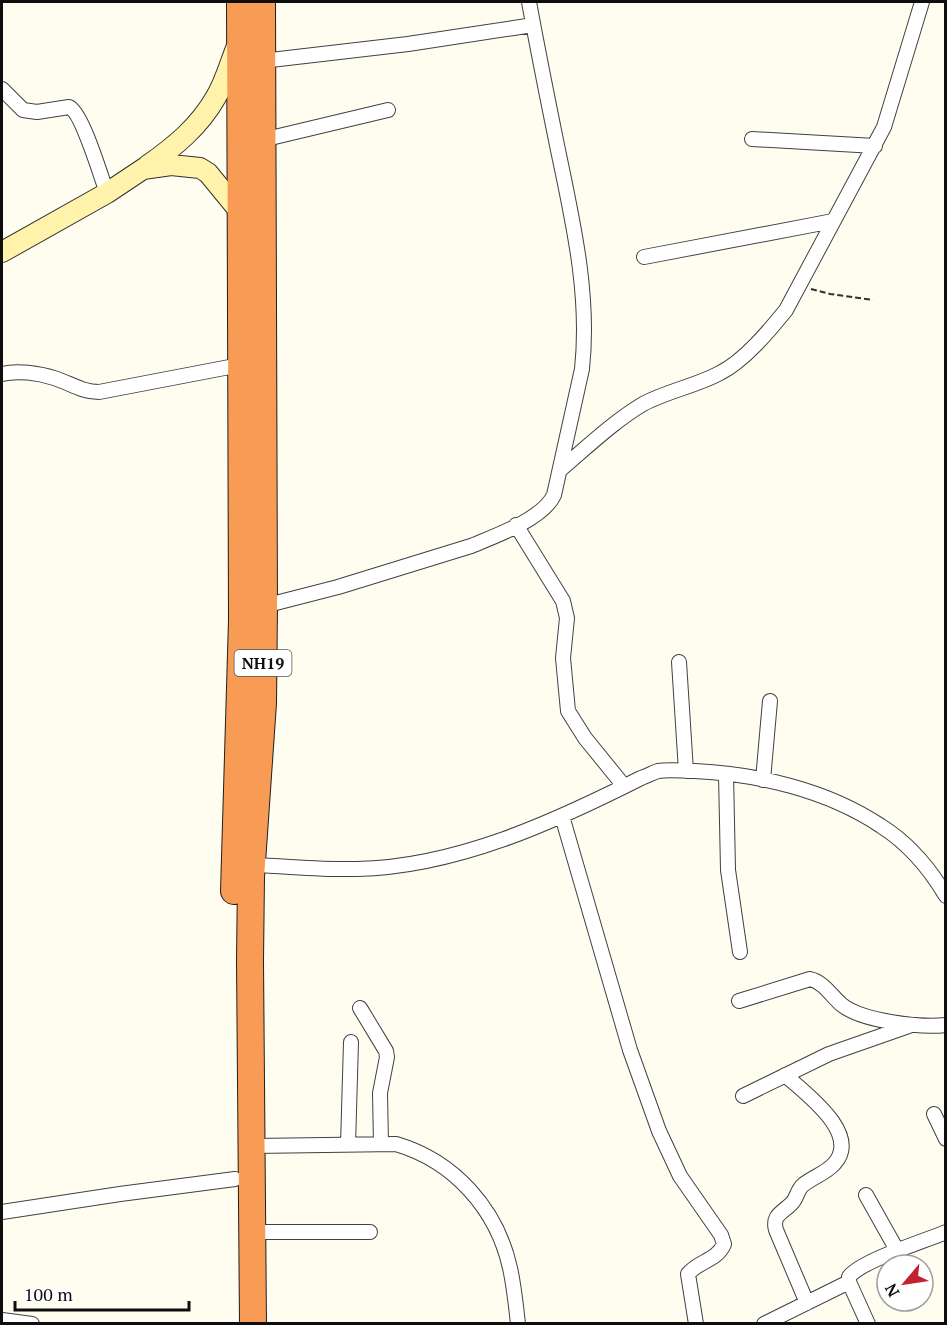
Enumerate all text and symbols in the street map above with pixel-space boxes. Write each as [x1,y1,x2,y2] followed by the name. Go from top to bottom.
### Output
[234,650,292,676] road number: NH19
[875,1253,935,1313] north arrow
[15,1274,189,1312] scale bar
[879,1280,904,1301] text: N
[24,1282,73,1306] text: 100 m

